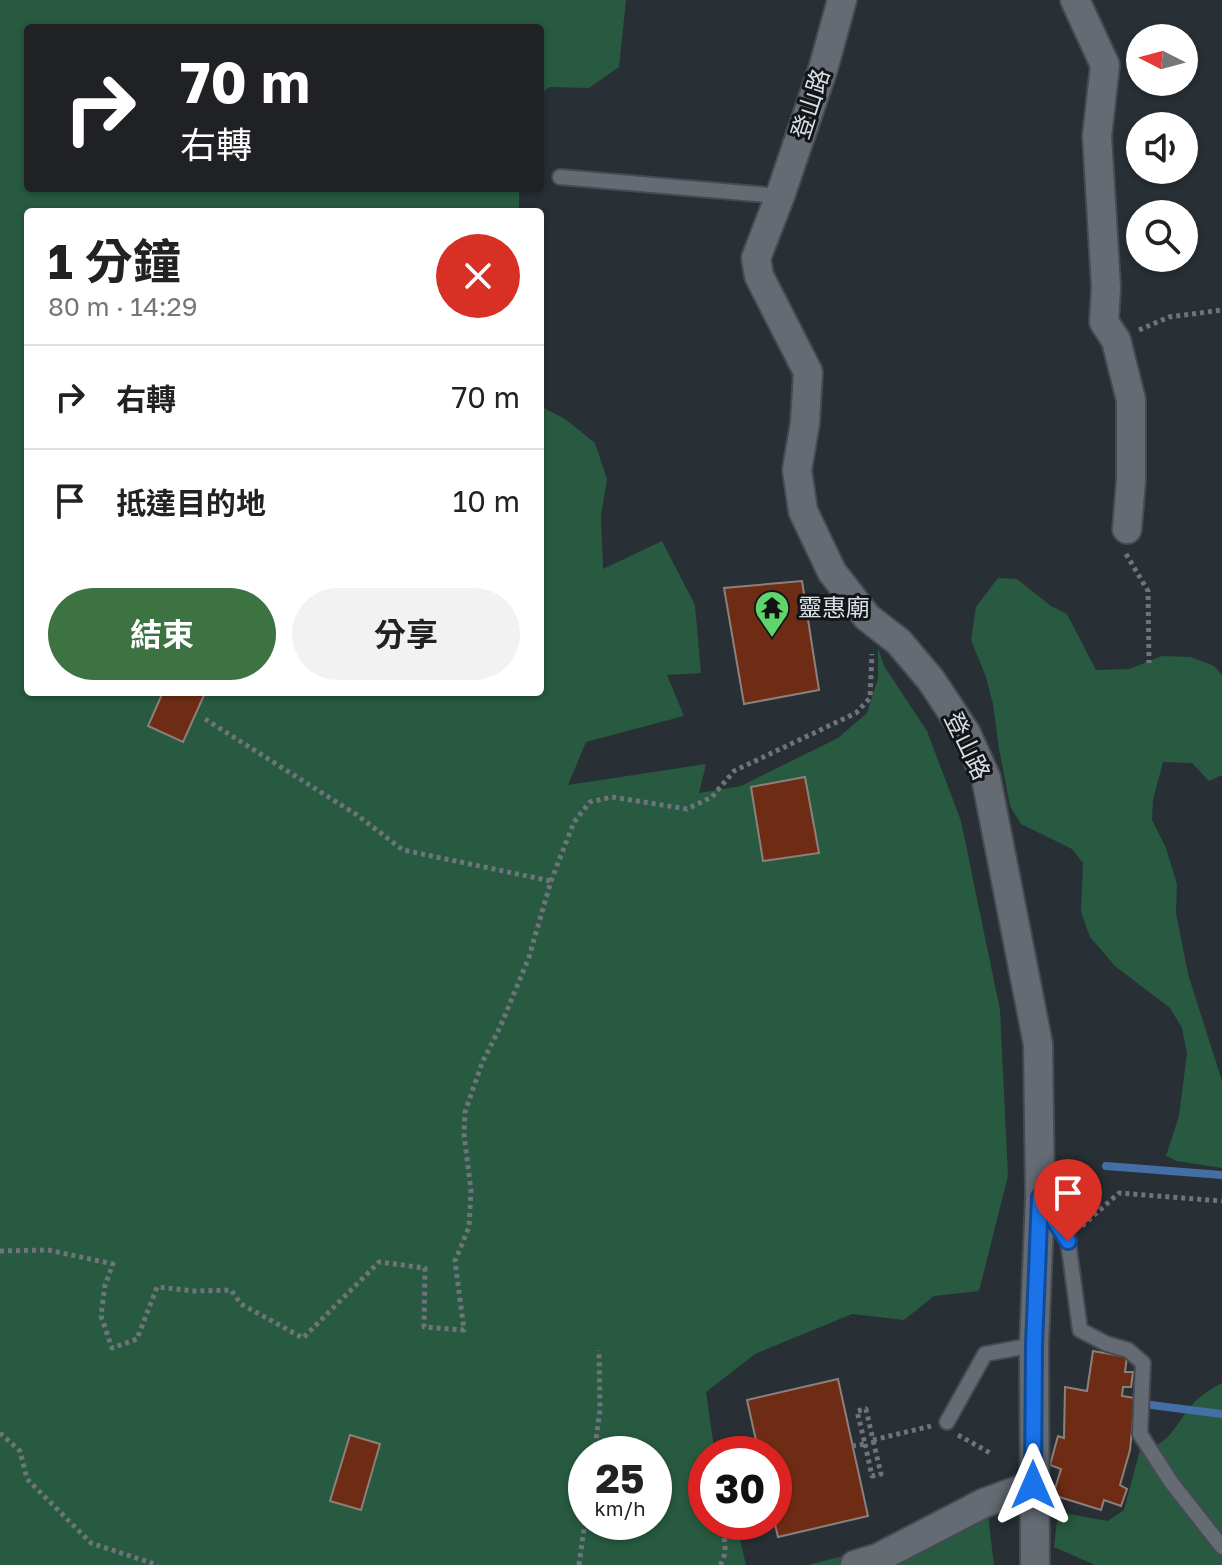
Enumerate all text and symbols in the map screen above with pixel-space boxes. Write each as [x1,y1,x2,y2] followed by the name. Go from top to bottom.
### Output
[1126,24,1198,96] north arrow
[1126,24,1198,272] map controls
[180,48,310,115] text: 70 m
[48,56,152,160] icon: right
[785,65,834,142] street label: 登山路
[1126,112,1198,184] button: sound
[180,123,252,166] text: 右轉
[1126,200,1198,272] button: search
[48,232,181,290] text: 1 分鐘
[436,234,520,318] button: close
[48,291,197,322] text: 80 m · 14:29
[48,375,92,419] icon: right
[451,379,520,415] text: 70 m
[116,381,176,417] text: 右轉
[48,479,92,523] icon: arrive
[453,483,520,519] text: 10 m
[116,485,266,521] text: 抵達目的地
[48,588,276,680] button: 結束
[292,588,520,680] button: 分享
[753,589,791,639] temple icon: 靈惠廟
[798,592,870,621] place label: 靈惠廟
[940,707,997,784] street label: 登山路
[1034,1159,1102,1241] pin
[1046,1171,1090,1215] icon: arrive
[688,1436,792,1540] speed limit sign: 30
[991,1443,1075,1527] position arrow
[596,1454,644,1502] text: 25
[595,1496,645,1520] text: km/h

